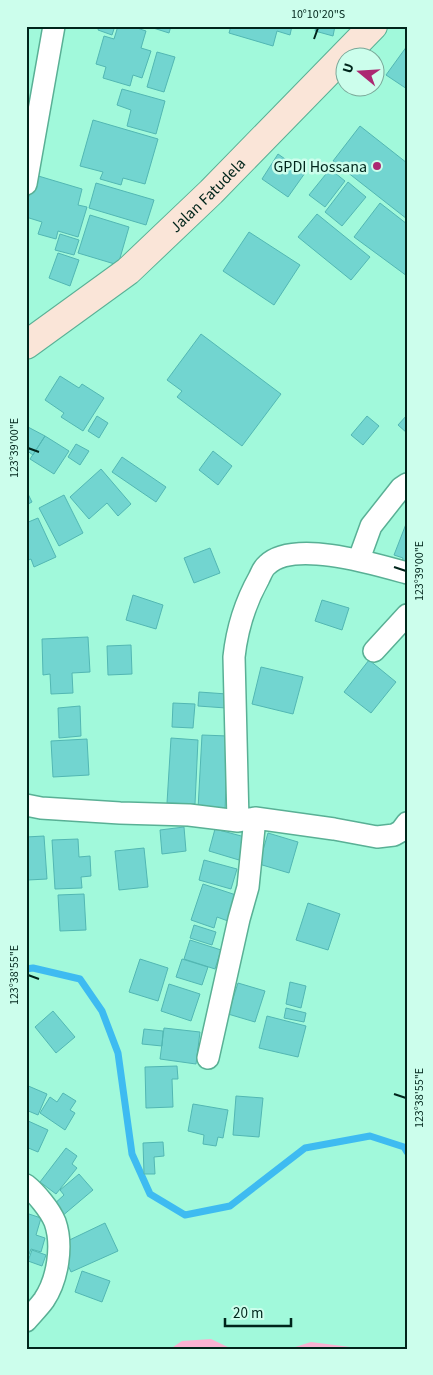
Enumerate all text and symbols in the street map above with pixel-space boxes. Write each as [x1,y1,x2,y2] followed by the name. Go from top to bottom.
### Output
[291,6,345,23] text: 10°10'20"S
[336,48,386,98] north arrow
[338,61,360,76] text: U
[165,153,251,238] street label: Jalan Fatudela
[273,156,367,178] place label: GPDI Hossana
[371,160,383,172] marker: GPDI Hossana
[6,418,23,478] text: 123°39'00"E
[411,541,428,601] text: 123°39'00"E
[6,945,23,1005] text: 123°38'55"E
[411,1068,428,1128] text: 123°38'55"E
[225,1295,292,1327] scale bar
[233,1303,263,1324] text: 20 m

